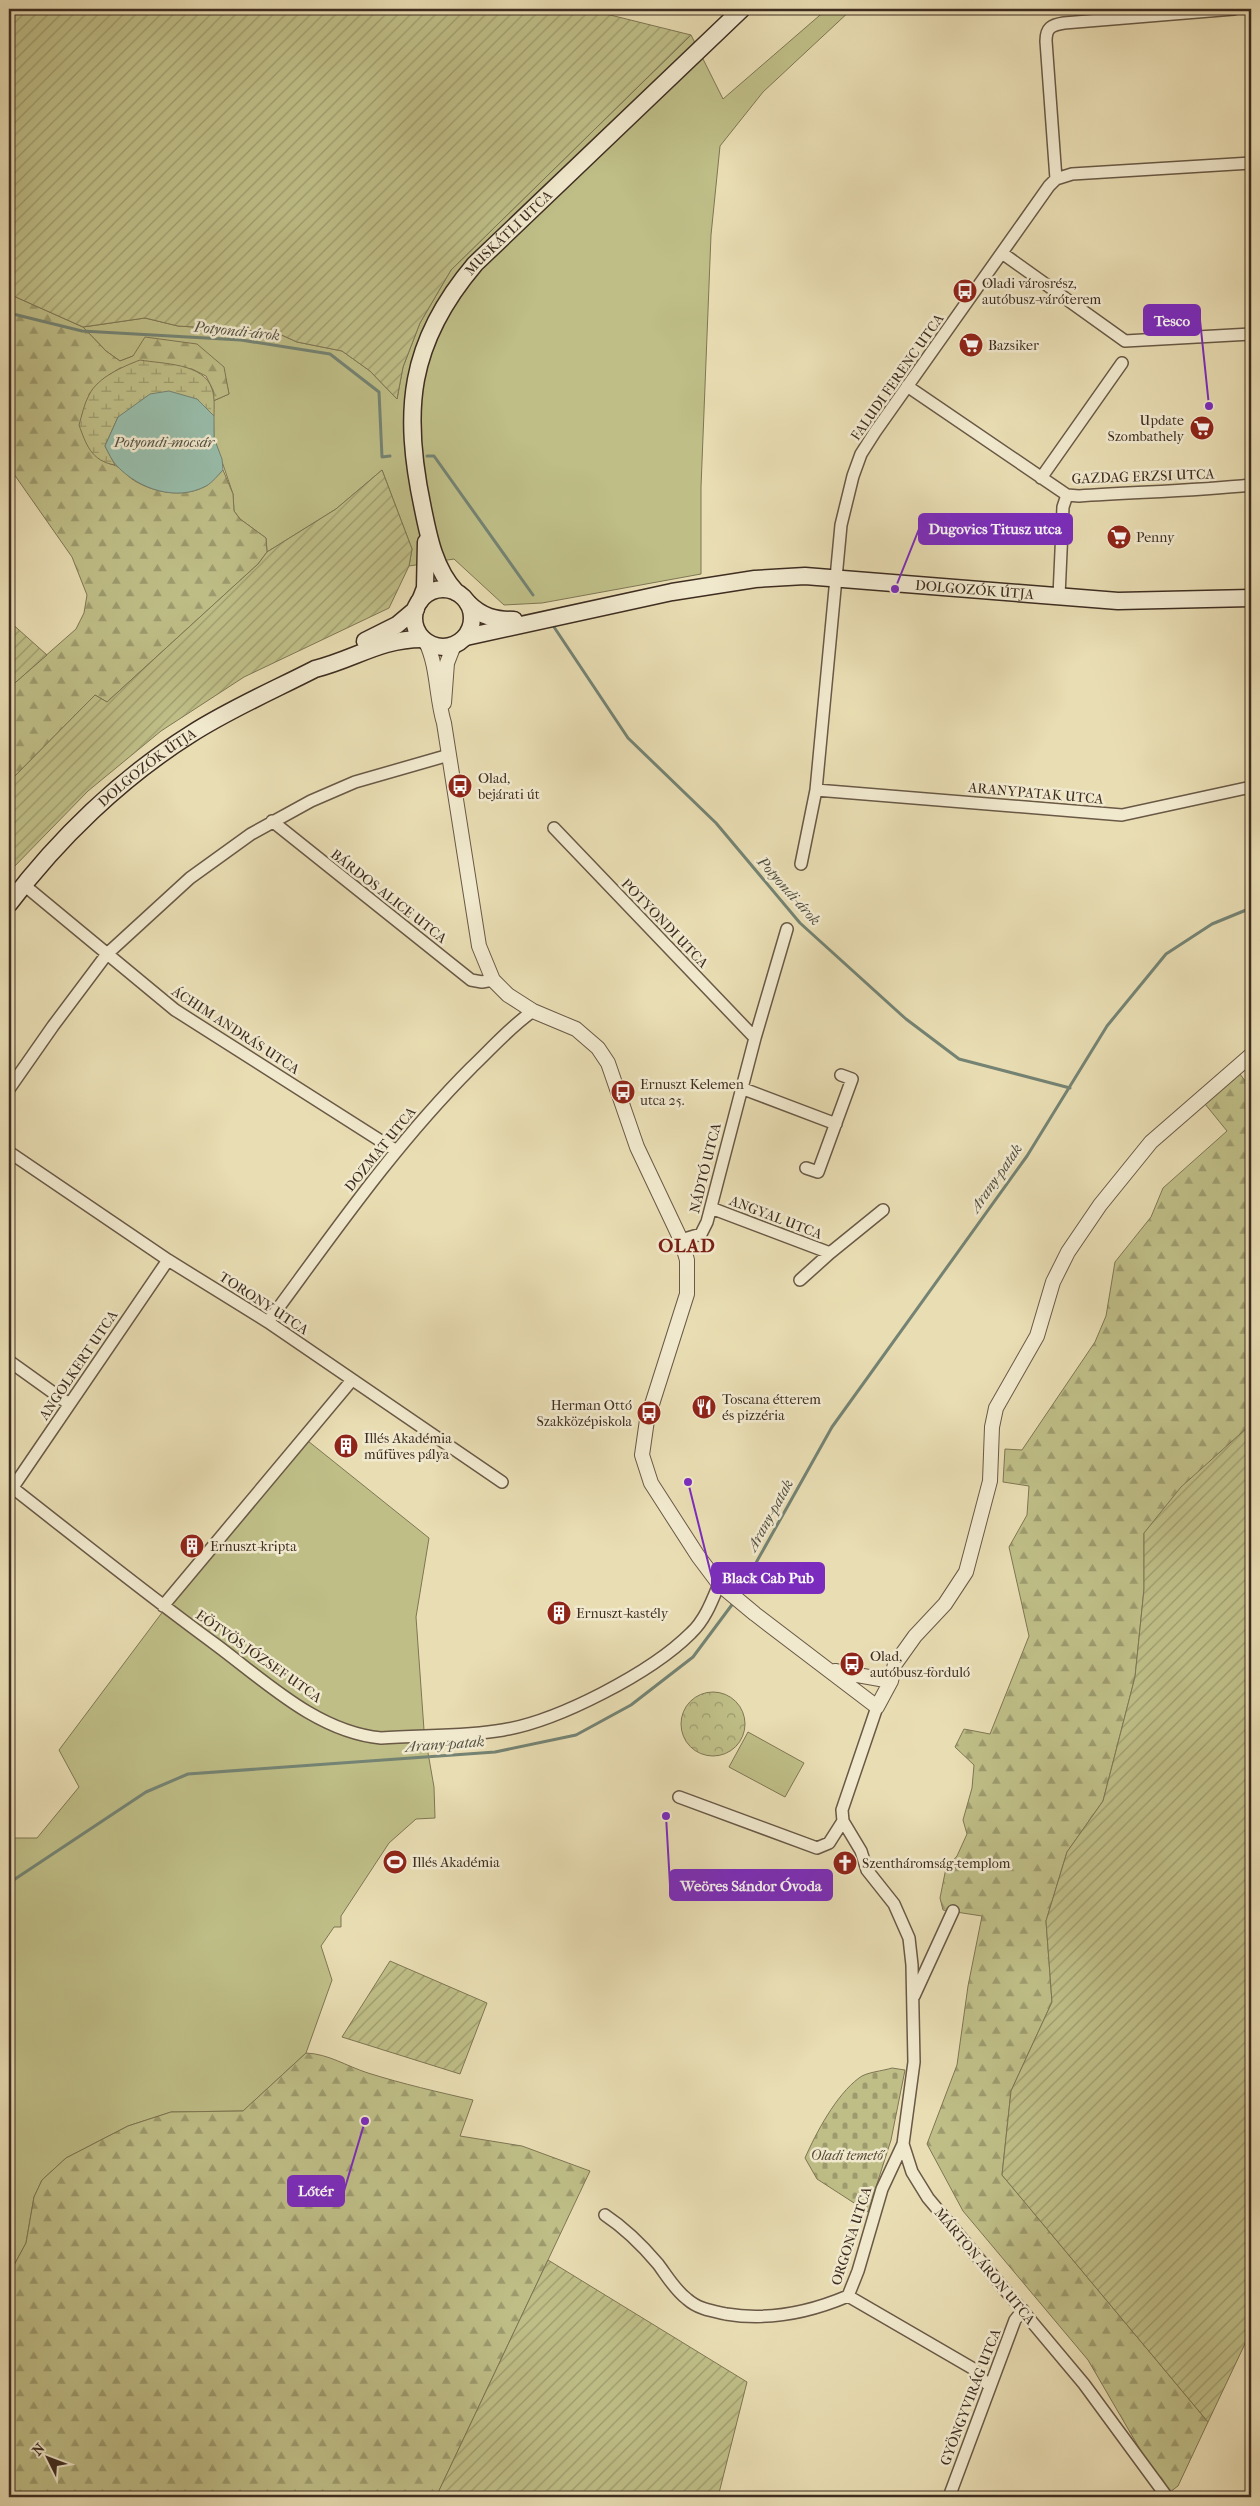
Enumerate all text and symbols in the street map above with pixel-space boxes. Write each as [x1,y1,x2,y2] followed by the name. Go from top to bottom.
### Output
[461,186,557,279] street label: MUSKÁTLI UTCA
[982,275,1101,308] place label: Oladi városrész, autóbusz-váróterem
[952,278,978,304] bus stop icon: Oladi városrész, autóbusz-váróterem
[1144,305,1200,335] callout: Tesco
[847,310,948,444] street label: FALUDI FERENC UTCA
[1153,312,1190,330] text: Tesco
[192,317,281,344] water label: Potyondi-árok
[958,332,984,358] supermarket icon: Bazsiker
[988,337,1039,354] place label: Bazsiker
[1107,412,1185,445] place label: Update Szombathely
[1189,415,1215,441] supermarket icon: Update Szombathely
[113,433,216,451] water label: Potyondi-mocsár
[1071,465,1216,487] street label: GAZDAG ERZSI UTCA
[919,514,1072,544] callout: Dugovics Titusz utca
[928,520,1063,538] text: Dugovics Titusz utca
[1106,524,1132,550] supermarket icon: Penny
[1136,529,1175,546] place label: Penny
[914,577,1035,603] street label: DOLGOZÓK ÚTJA
[95,725,200,811] street label: DOLGOZÓK ÚTJA
[477,770,540,803] place label: Olad, bejárati út
[447,773,473,799] bus stop icon: Olad, bejárati út
[967,779,1105,808] street label: ARANYPATAK UTCA
[327,845,452,948] street label: BÁRDOS ALICE UTCA
[753,852,825,929] water label: Potyondi-árok
[618,875,712,972] street label: POTYONDI UTCA
[168,981,304,1079] street label: ÁCHIM ANDRÁS UTCA
[639,1076,744,1109] place label: Ernuszt Kelemen utca 25.
[610,1079,636,1105] bus stop icon: Ernuszt Kelemen utca 25.
[341,1103,420,1195] street label: DOZMAT UTCA
[685,1120,725,1215] street label: NÁDTÓ UTCA
[965,1140,1026,1217] water label: Arany-patak
[726,1192,825,1243] street label: ANGYAL UTCA
[658,1235,716,1257] district label: OLAD
[216,1268,312,1339] street label: TORONY UTCA
[35,1307,122,1424] street label: ANGOLKERT UTCA
[722,1391,821,1424] place label: Toscana étterem és pizzéria
[691,1394,717,1420] restaurant icon: Toscana étterem és pizzéria
[537,1397,633,1430] place label: Herman Ottó Szakközépiskola
[636,1400,662,1426] bus stop icon: Herman Ottó Szakközépiskola
[364,1430,452,1463] place label: Illés Akadémia műfüves pálya
[333,1433,359,1459] building icon: Illés Akadémia műfüves pálya
[742,1476,797,1556] water label: Arany-patak
[179,1533,205,1559] building icon: Ernuszt-kripta
[210,1538,297,1555] place label: Ernuszt-kripta
[712,1563,824,1593] callout: Black Cab Pub
[722,1569,814,1587] text: Black Cab Pub
[546,1600,572,1626] building icon: Ernuszt-kastély
[576,1605,669,1622] place label: Ernuszt-kastély
[192,1606,326,1707] street label: EÖTVÖS JÓZSEF UTCA
[870,1648,970,1681] place label: Olad, autóbusz-forduló
[839,1651,865,1677] bus stop icon: Olad, autóbusz-forduló
[403,1732,485,1756] water label: Arany-patak
[382,1849,408,1875] sports icon: Illés Akadémia
[832,1850,858,1876] church icon: Szentháromság-templom
[412,1854,500,1871] place label: Illés Akadémia
[862,1855,1011,1872] place label: Szentháromság-templom
[670,1870,832,1900] callout: Weöres Sándor Óvoda
[679,1877,823,1895] text: Weöres Sándor Óvoda
[811,2147,886,2164] park label: Oladi temető
[288,2176,344,2206] callout: Lőtér
[298,2182,335,2200] text: Lőtér
[828,2184,876,2288] street label: ORGONA UTCA
[931,2204,1040,2329] street label: MÁRTON ÁRON UTCA
[936,2325,1005,2468] street label: GYÖNGYVIRÁG UTCA
[22,2434,72,2484] north arrow
[29,2440,49,2459] text: N

